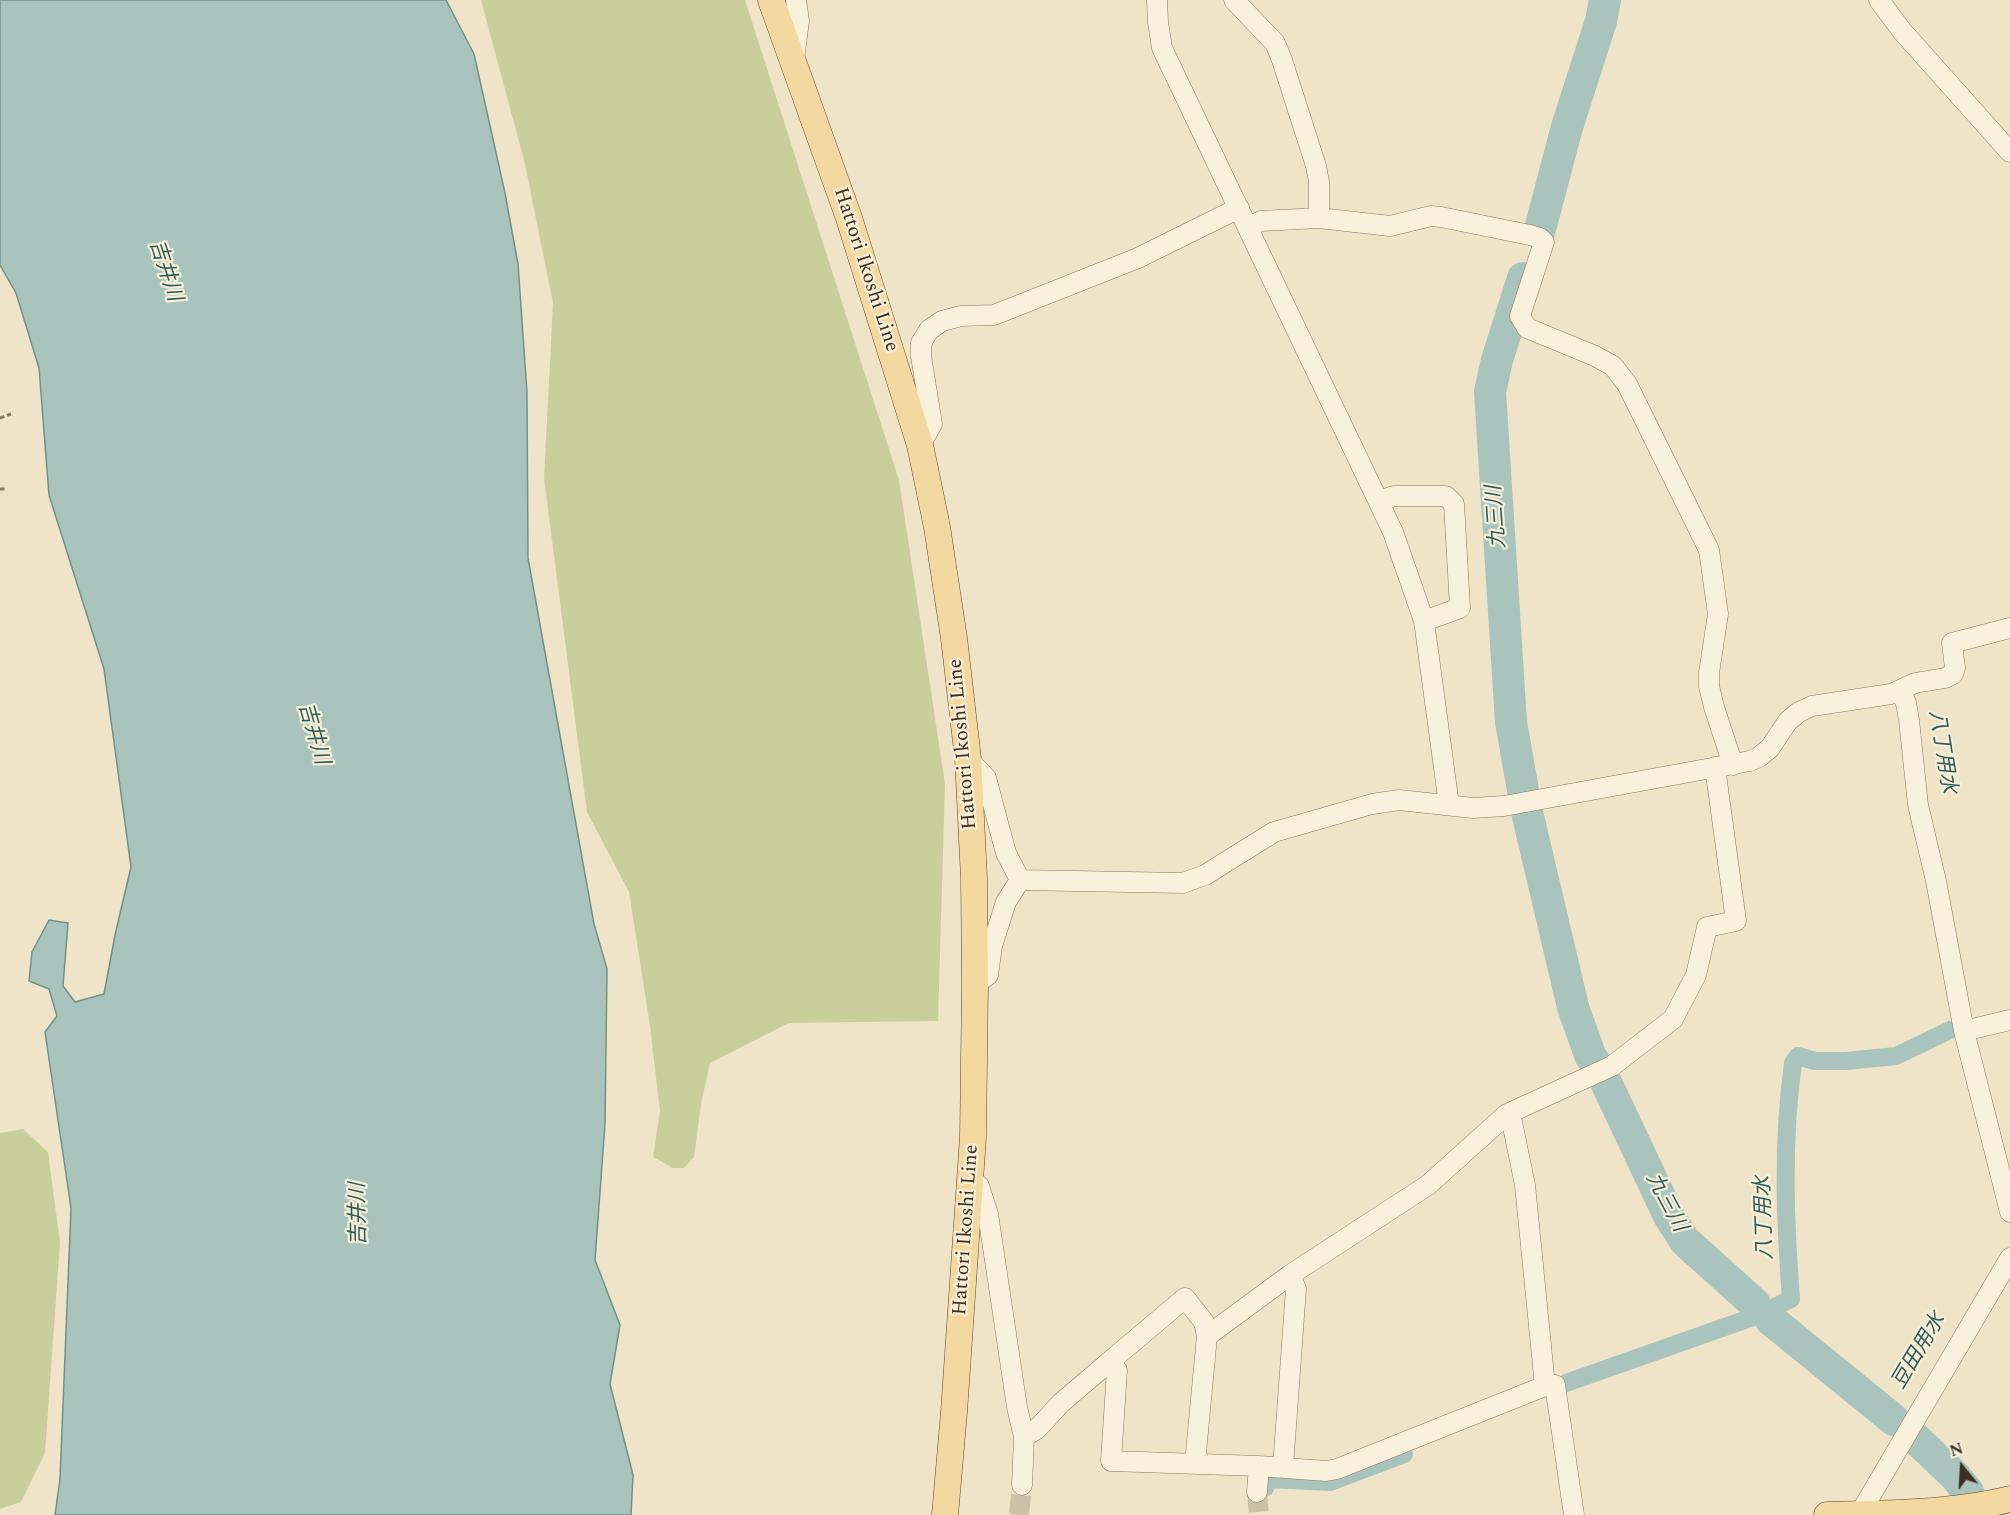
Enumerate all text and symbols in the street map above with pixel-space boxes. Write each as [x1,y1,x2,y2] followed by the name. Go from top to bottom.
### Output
[827,185,903,355] street label: Hattori Ikoshi Line
[142,237,186,305] water label: 吉井川
[1483,485,1513,549] water label: 九三川
[945,658,983,830] street label: Hattori Ikoshi Line
[291,700,333,768] water label: 吉井川
[1922,709,1960,795] water label: 八丁用水
[949,1144,985,1316] street label: Hattori Ikoshi Line
[1639,1169,1691,1237] water label: 九三川
[1752,1176,1780,1260] water label: 八丁用水
[347,1182,373,1246] water label: 吉井川
[1888,1310,1952,1394] water label: 豆田用水
[1947,1436,1966,1463] text: N
[1932,1437,1992,1497] north arrow

